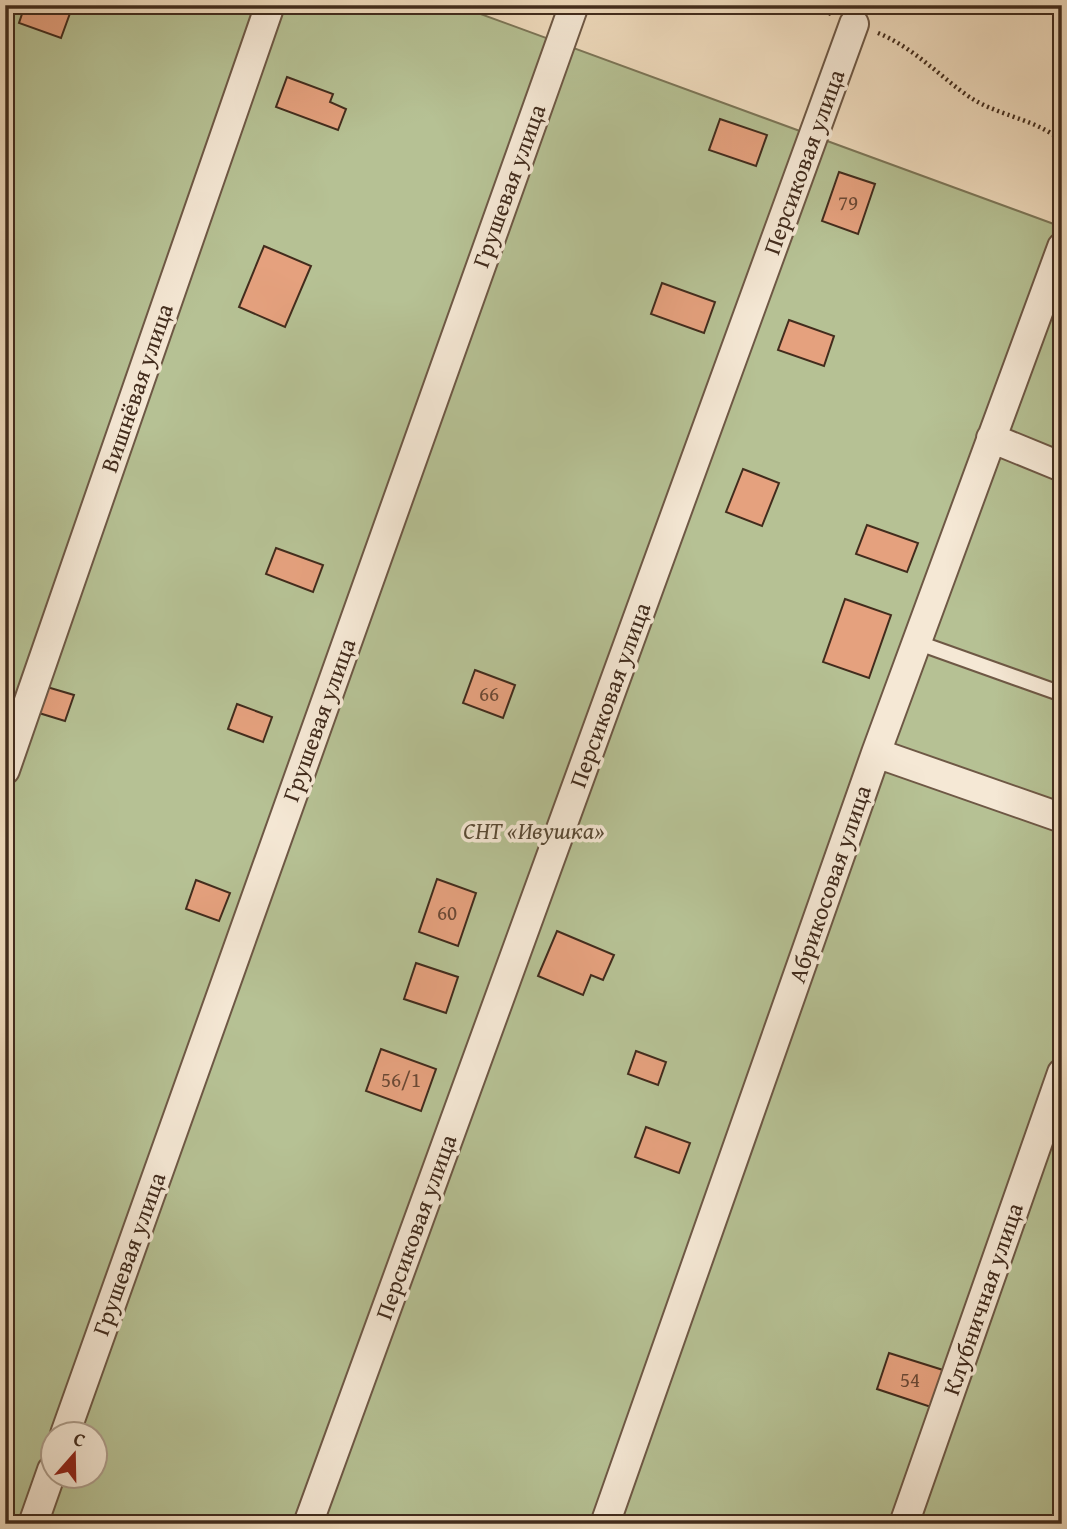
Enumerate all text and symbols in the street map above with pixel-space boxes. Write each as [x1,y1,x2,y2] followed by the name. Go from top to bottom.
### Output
[754,64,853,259] street label: Персиковая улица
[463,99,555,272] street label: Грушевая улица
[838,187,858,218] house number: 79
[91,298,182,477] street label: Вишнёвая улица
[560,597,659,792] street label: Персиковая улица
[273,633,365,806] street label: Грушевая улица
[479,678,499,709] house number: 66
[779,780,880,987] street label: Абрикосовая улица
[463,813,605,848] park label: СНТ «Ивушка»
[437,897,457,928] house number: 60
[381,1064,421,1095] house number: 56/1
[366,1129,465,1324] street label: Персиковая улица
[83,1167,175,1340] street label: Грушевая улица
[933,1198,1032,1400] street label: Клубничная улица
[900,1364,920,1395] house number: 54
[38,1420,108,1490] north arrow
[70,1424,90,1454] text: С

